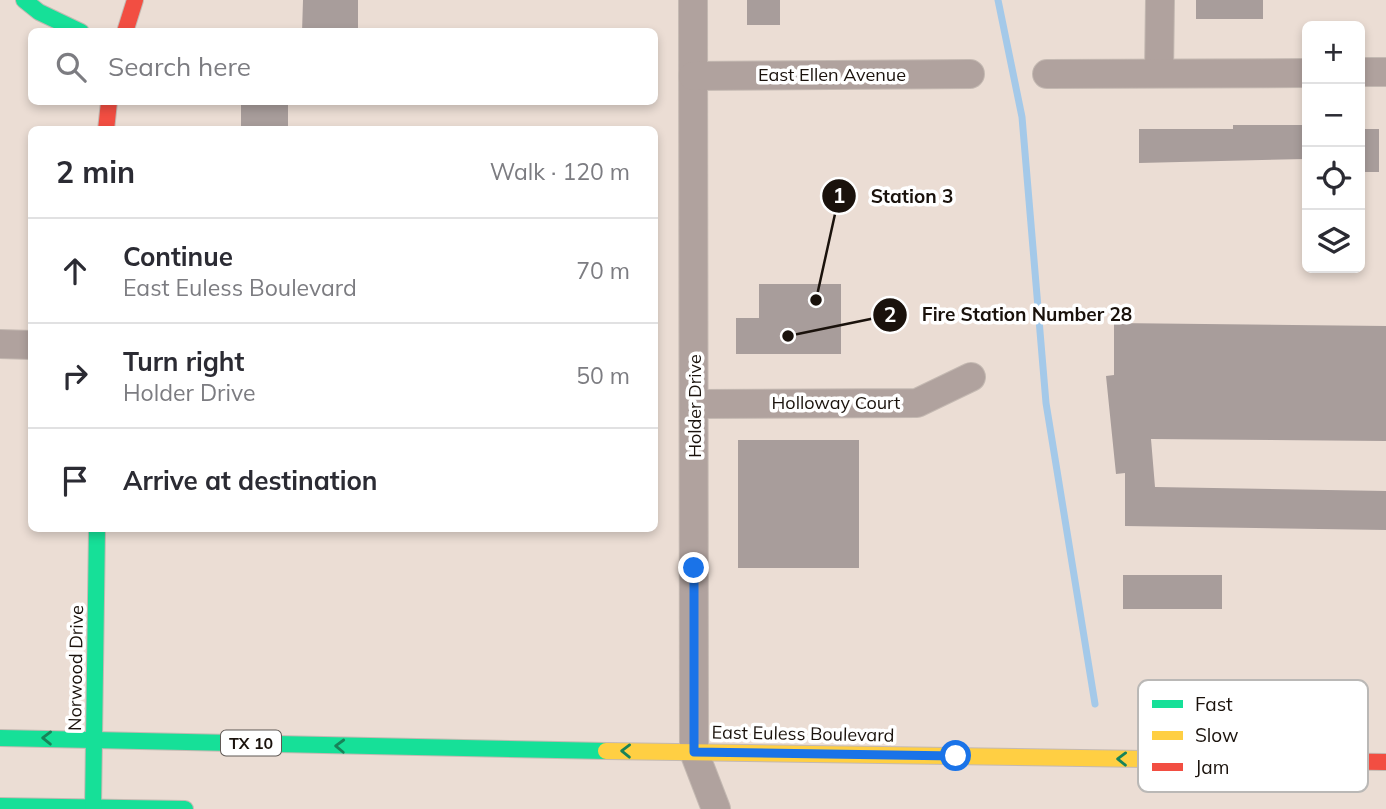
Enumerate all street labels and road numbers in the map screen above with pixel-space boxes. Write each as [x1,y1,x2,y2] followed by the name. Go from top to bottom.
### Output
[758,63,906,86] street label: East Ellen Avenue
[683,354,706,458] street label: Holder Drive
[772,391,900,414] street label: Holloway Court
[63,605,88,731] street label: Norwood Drive
[711,720,895,747] street label: East Euless Boulevard
[221,730,281,756] road number: TX 10

